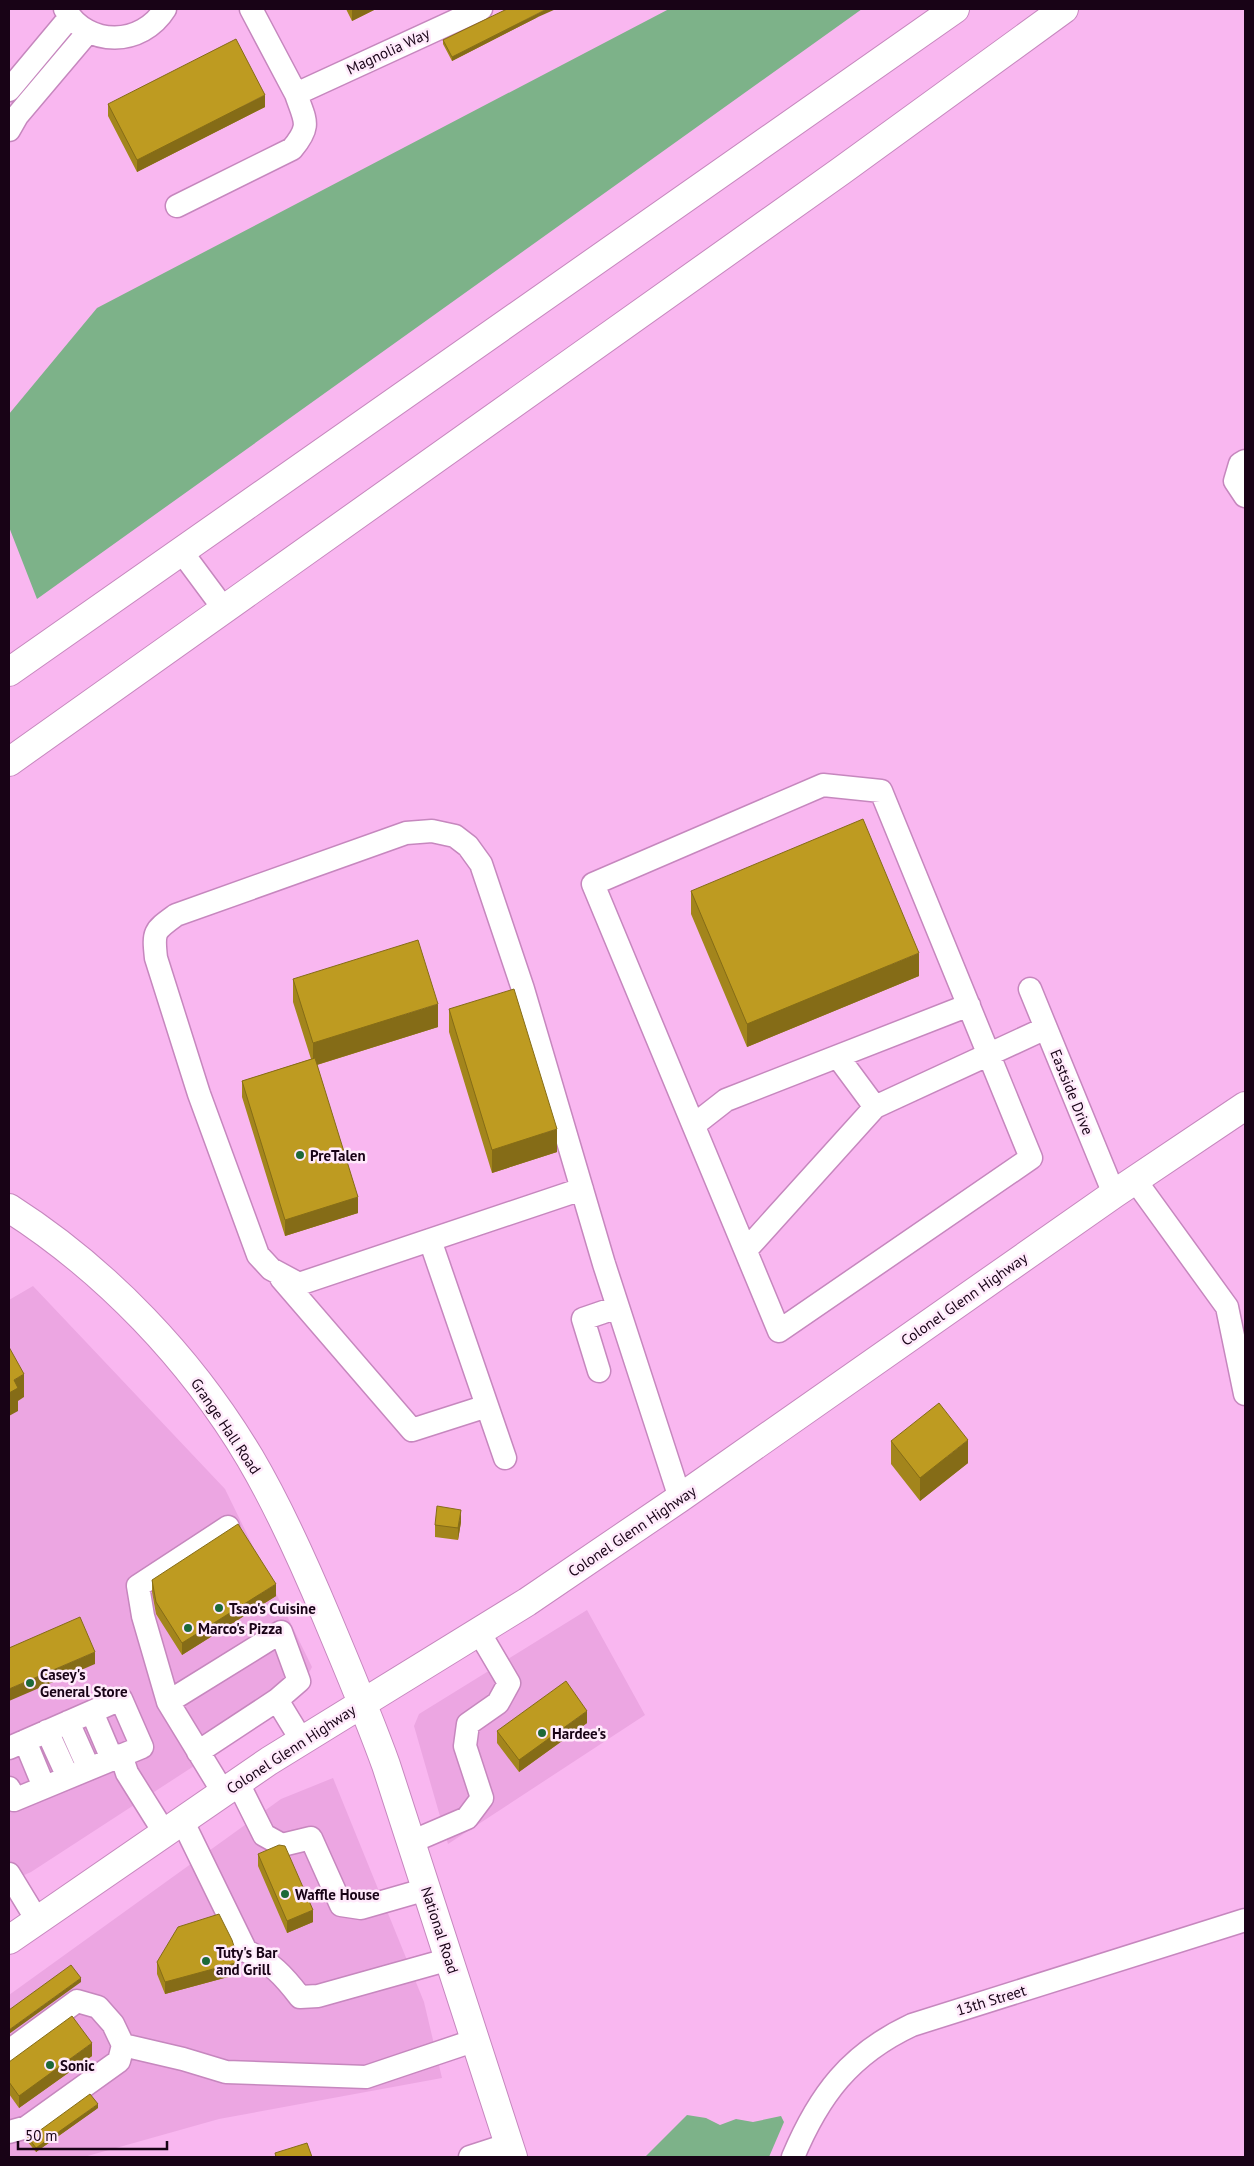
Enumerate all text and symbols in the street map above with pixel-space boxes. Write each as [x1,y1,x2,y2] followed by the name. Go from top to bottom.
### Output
[343,23,433,79] street label: Magnolia Way
[1046,1046,1098,1138] street label: Eastside Drive
[310,1146,366,1165] place label: PreTalen
[294,1149,306,1161] marker: PreTalen
[897,1248,1031,1350] street label: Colonel Glenn Highway
[187,1374,265,1478] street label: Grange Hall Road
[564,1481,700,1581] street label: Colonel Glenn Highway
[229,1599,316,1618] place label: Tsao's Cuisine
[213,1602,225,1614] marker: Tsao's Cuisine
[198,1619,283,1638] place label: Marco's Pizza
[182,1622,194,1634] marker: Marco's Pizza
[40,1665,128,1701] place label: Casey's General Store
[24,1677,36,1689] marker: Casey's General Store
[223,1700,359,1798] street label: Colonel Glenn Highway
[552,1724,606,1743] place label: Hardee's
[536,1727,548,1739] marker: Hardee's
[417,1884,463,1976] street label: National Road
[295,1885,380,1904] place label: Waffle House
[279,1888,291,1900] marker: Waffle House
[216,1943,278,1979] place label: Tuty's Bar and Grill
[200,1955,212,1967] marker: Tuty's Bar and Grill
[954,1980,1028,2020] street label: 13th Street
[60,2056,95,2075] place label: Sonic
[44,2059,56,2071] marker: Sonic
[18,2118,166,2150] scale bar
[25,2126,58,2145] text: 50 m

